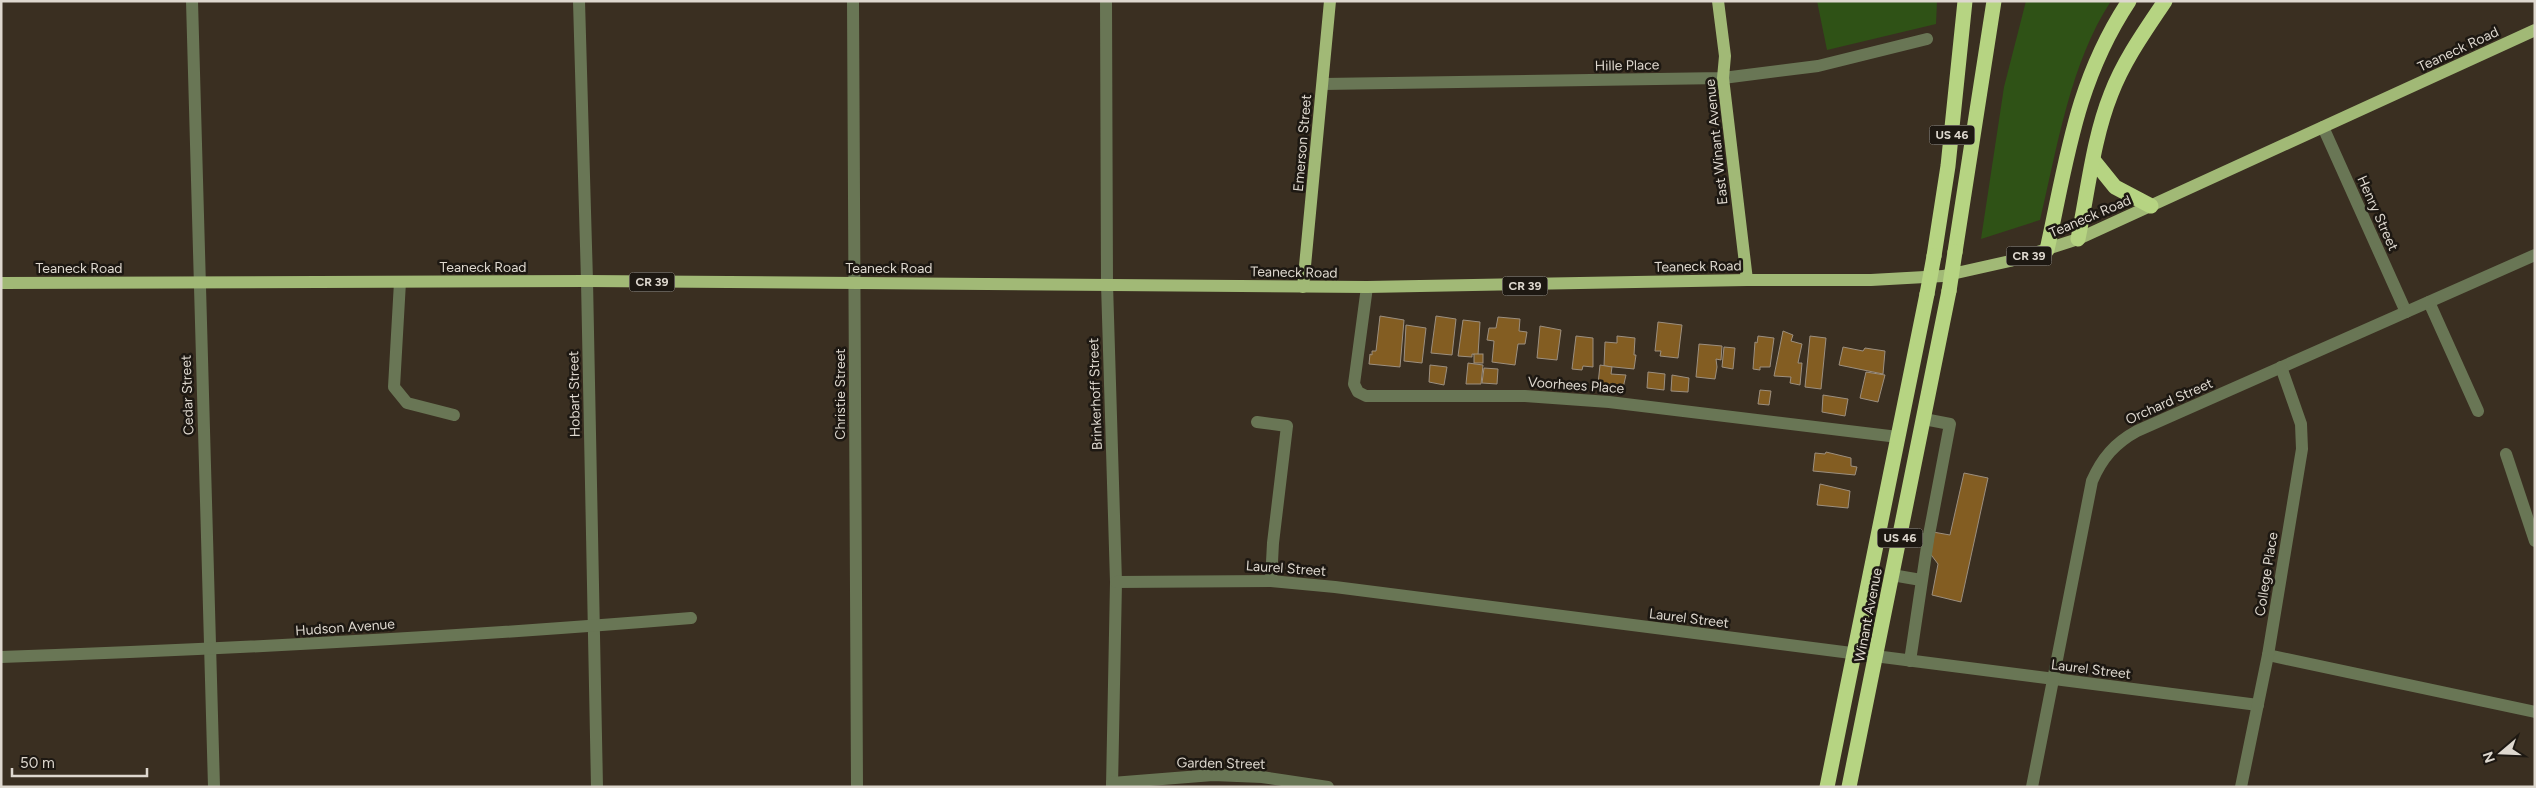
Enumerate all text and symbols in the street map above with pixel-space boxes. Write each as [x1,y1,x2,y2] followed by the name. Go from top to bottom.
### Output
[2415,23,2501,76] street label: Teaneck Road
[1595,56,1660,75] street label: Hille Place
[1701,78,1732,206] street label: East Winant Avenue
[1290,94,1315,192] street label: Emerson Street
[1930,126,1974,144] road number: US 46
[2353,173,2402,254] street label: Henry Street
[2047,192,2134,241] street label: Teaneck Road
[2006,247,2052,266] road number: CR 39
[1654,257,1742,276] street label: Teaneck Road
[439,259,527,276] street label: Teaneck Road
[35,260,123,277] street label: Teaneck Road
[845,260,933,277] street label: Teaneck Road
[1250,263,1338,282] street label: Teaneck Road
[630,272,674,292] road number: CR 39
[1502,276,1548,296] road number: CR 39
[1085,338,1106,450] street label: Brinkerhoff Street
[832,348,849,440] street label: Christie Street
[565,351,584,437] street label: Hobart Street
[178,354,197,435] street label: Cedar Street
[1527,374,1625,397] street label: Voorhees Place
[2123,375,2215,428] street label: Orchard Street
[1878,528,1922,548] road number: US 46
[2251,530,2282,617] street label: College Place
[1245,557,1327,580] street label: Laurel Street
[1851,566,1886,664] street label: Winant Avenue
[1648,605,1730,632] street label: Laurel Street
[295,616,396,639] street label: Hudson Avenue
[2050,656,2132,683] street label: Laurel Street
[2476,728,2526,778] north arrow
[12,746,148,778] scale bar
[2479,749,2499,765] text: N
[20,754,55,772] text: 50 m
[1176,754,1266,773] street label: Garden Street

